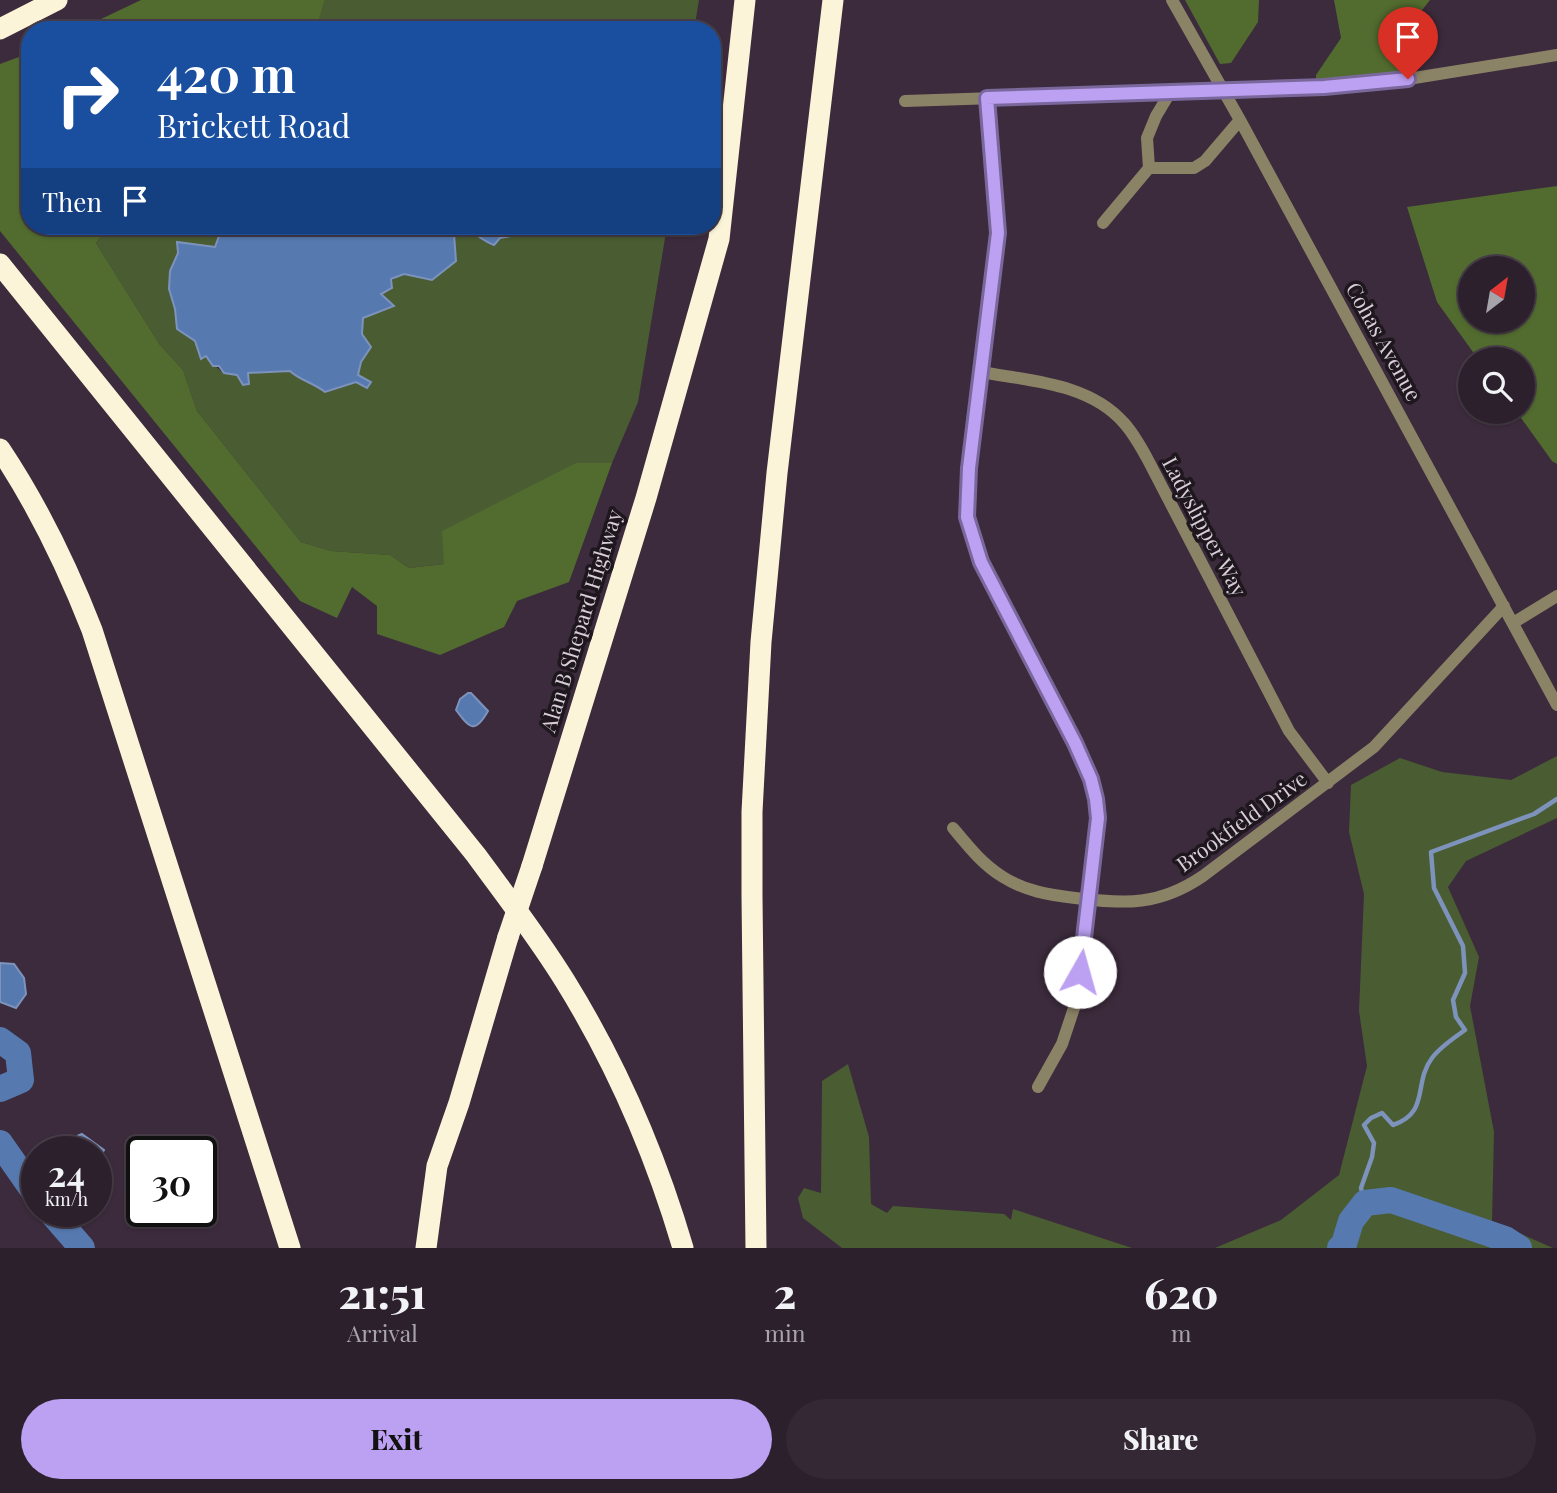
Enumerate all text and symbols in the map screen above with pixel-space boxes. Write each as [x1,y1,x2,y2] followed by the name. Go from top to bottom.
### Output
[1378,7,1438,79] pin
[1389,18,1427,56] icon: arrive
[157,40,296,105] text: 420 m
[42,49,133,140] icon: right
[157,103,350,146] text: Brickett Road
[116,182,154,220] icon: arrive
[42,184,102,219] text: Then
[1458,256,1535,332] north arrow
[1458,256,1535,424] map controls
[1341,277,1429,405] street label: Cohas Avenue
[1458,347,1535,424] button: search
[1157,451,1255,601] street label: Ladyslipper Way
[533,505,627,736] street label: Alan B Shepard Highway
[1170,764,1312,877] street label: Brookfield Drive
[1043,935,1117,1009] position arrow
[126,1136,217,1227] speed limit sign: 30
[48,1149,85,1196] text: 24
[45,1187,88,1211] text: km/h
[338,1264,426,1320] text: 21:51
[774,1264,796,1320] text: 2
[1144,1264,1219,1320] text: 620
[347,1317,418,1348] text: Arrival
[765,1317,806,1348] text: min
[1171,1317,1191,1348] text: m
[21,1399,772,1479] button: Exit
[786,1399,1536,1479] button: Share

